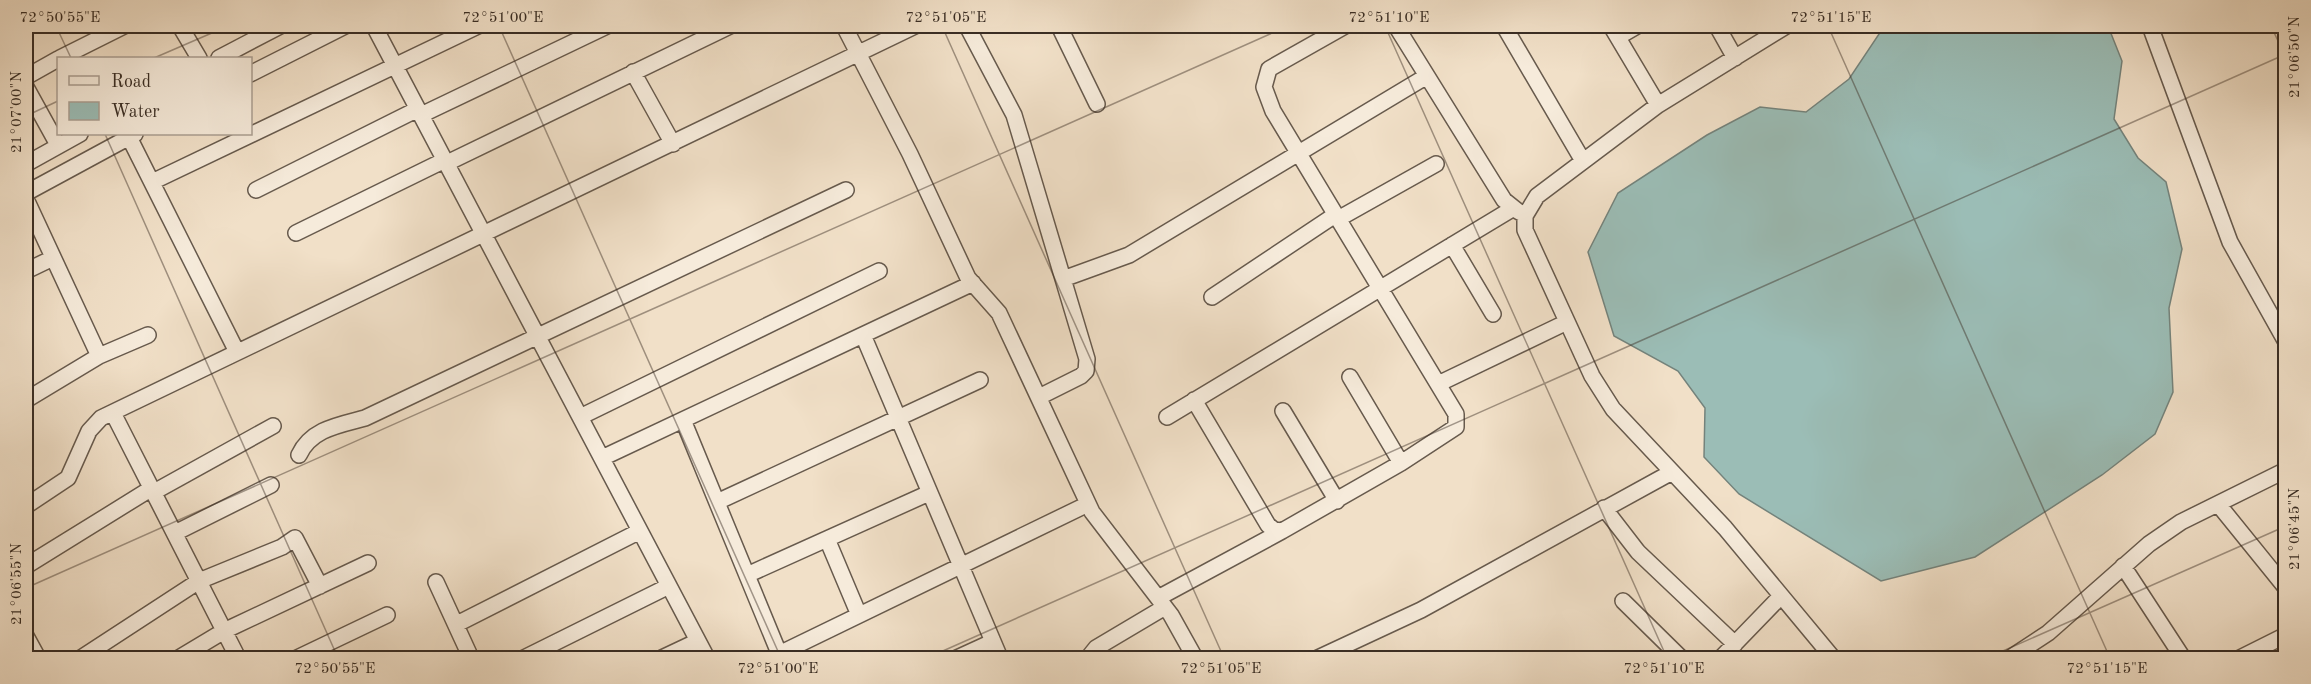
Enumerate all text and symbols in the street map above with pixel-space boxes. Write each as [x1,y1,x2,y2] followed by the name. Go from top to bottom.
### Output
[20,11,100,26] text: 72°50'55"E
[463,11,543,26] text: 72°51'00"E
[906,11,986,26] text: 72°51'05"E
[1349,11,1429,26] text: 72°51'10"E
[1791,11,1871,26] text: 72°51'15"E
[2288,16,2303,98] text: 21°06'50"N
[57,57,252,135] legend
[10,71,25,153] text: 21°07'00"N
[111,73,151,91] text: Road
[111,103,160,121] text: Water
[2288,488,2303,570] text: 21°06'45"N
[10,543,25,625] text: 21°06'55"N
[295,662,375,677] text: 72°50'55"E
[738,662,818,677] text: 72°51'00"E
[1181,662,1261,677] text: 72°51'05"E
[1624,662,1704,677] text: 72°51'10"E
[2067,662,2147,677] text: 72°51'15"E

